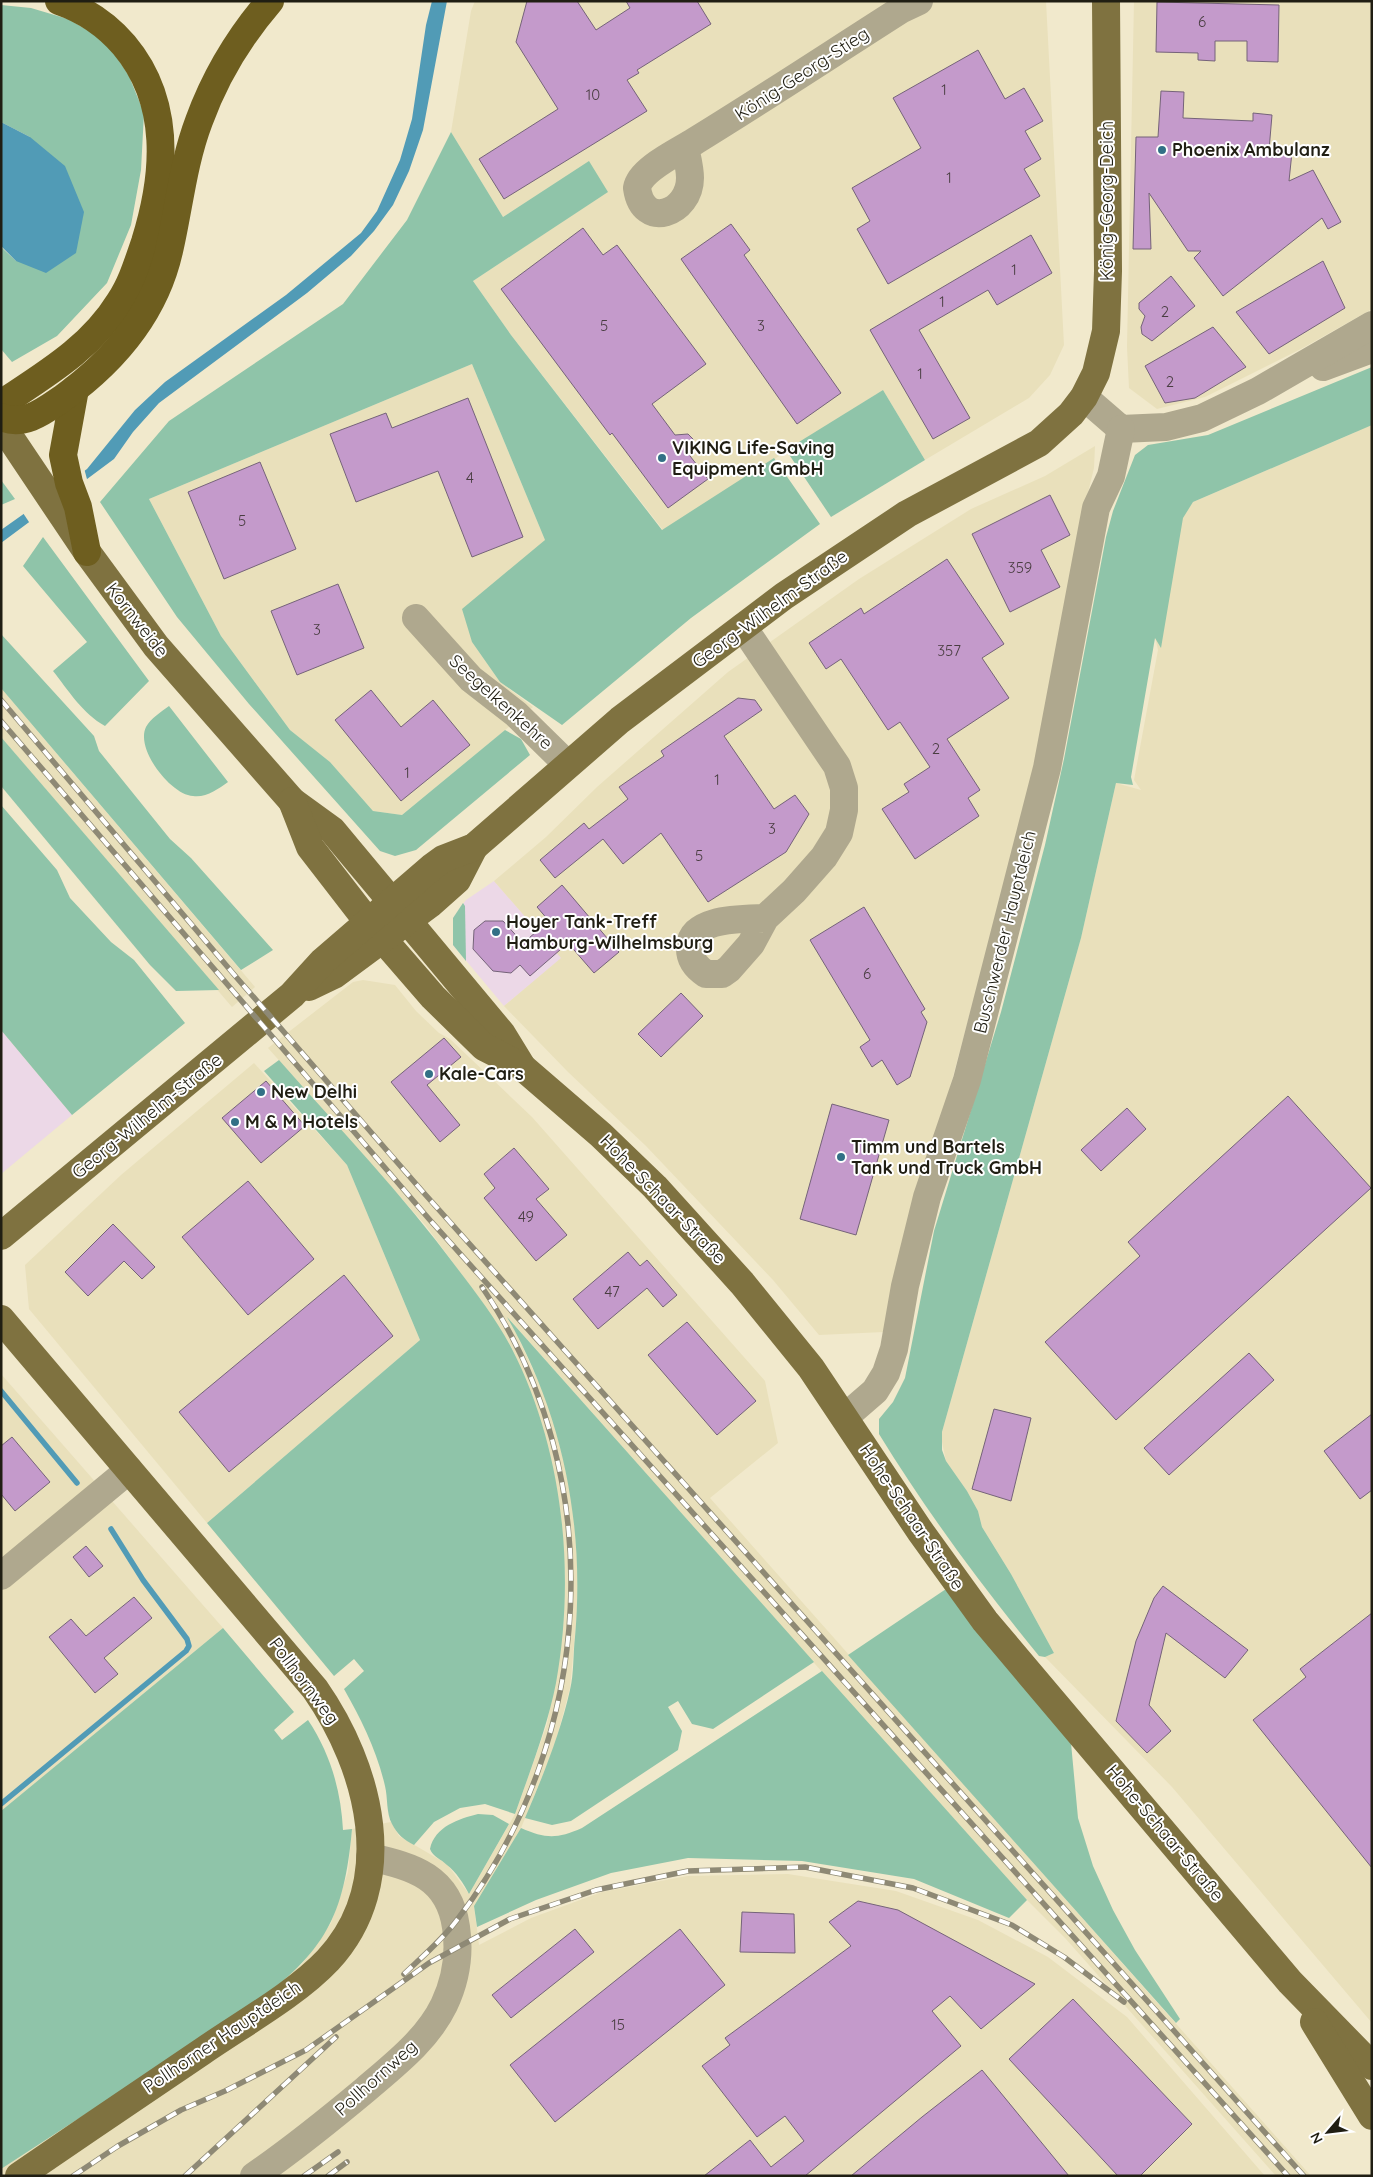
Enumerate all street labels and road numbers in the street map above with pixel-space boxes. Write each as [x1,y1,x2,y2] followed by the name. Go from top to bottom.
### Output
[730,22,873,126] street label: König-Georg-Stieg
[1095,121,1118,281] street label: König-Georg-Deich
[687,544,852,673] street label: Georg-Wilhelm-Straße
[101,578,174,662] street label: Kornweide
[445,649,558,754] street label: Seegelkenkehre
[968,828,1041,1036] street label: Buschwerder Hauptdeich
[67,1048,226,1183] street label: Georg-Wilhelm-Straße
[595,1129,731,1268] street label: Hohe-Schaar-Straße
[855,1439,970,1594] street label: Hohe-Schaar-Straße
[264,1633,345,1729] street label: Pollhornweg
[1101,1759,1229,1906] street label: Hohe-Schaar-Straße
[138,1975,305,2098] street label: Pollhorner Hauptdeich
[330,2035,422,2121] street label: Pollhornweg

